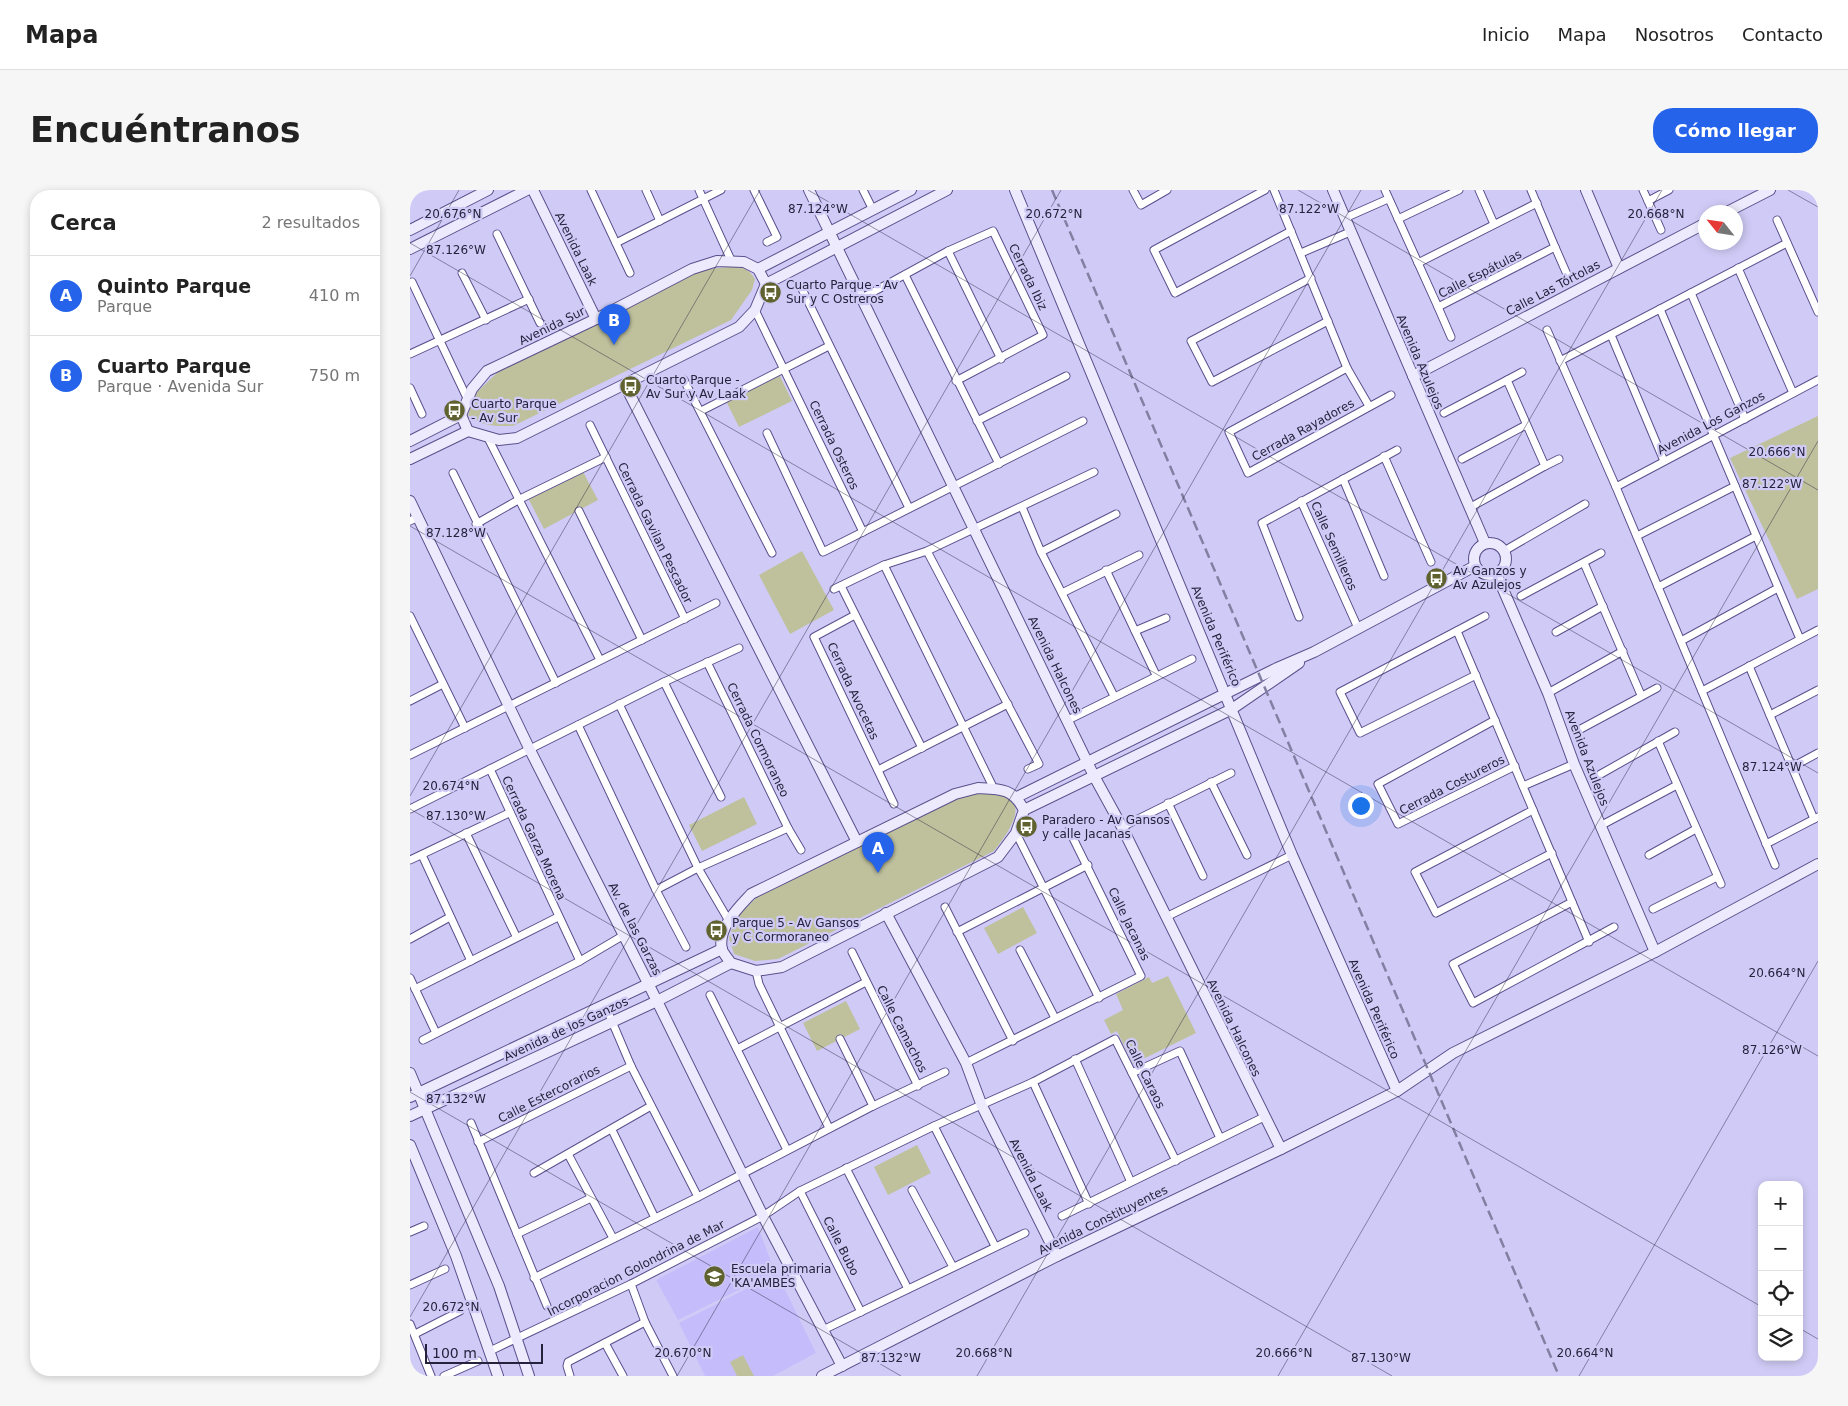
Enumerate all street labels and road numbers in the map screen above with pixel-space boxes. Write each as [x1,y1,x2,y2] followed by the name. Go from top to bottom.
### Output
[552,210,600,288] street label: Avenida Laak
[1006,241,1050,313] street label: Cerrada Ibiz
[1436,247,1524,301] street label: Calle Espátulas
[1504,257,1602,319] street label: Calle Las Tórtolas
[517,304,587,348] street label: Avenida Sur
[1394,313,1446,411] street label: Avenida Azulejos
[1655,389,1767,457] street label: Avenida Los Ganzos
[1249,396,1357,464] street label: Cerrada Rayadores
[806,398,862,492] street label: Cerrada Osteros
[615,460,695,606] street label: Cerrada Gavilan Pescador
[1308,499,1360,593] street label: Calle Semilleros
[1188,584,1244,688] street label: Avenida Periférico
[1025,614,1085,716] street label: Avenida Halcones
[824,640,882,742] street label: Cerrada Avocetas
[724,680,792,800] street label: Cerrada Cormoraneo
[1562,708,1612,808] street label: Avenida Azulejos
[1397,752,1507,818] street label: Cerrada Costureros
[499,774,569,902] street label: Cerrada Garza Morena
[606,880,664,978] street label: Av. de las Garzas
[1105,885,1153,963] street label: Calle Jacanas
[1346,957,1402,1061] street label: Avenida Periférico
[1204,977,1264,1079] street label: Avenida Halcones
[874,983,930,1075] street label: Calle Camachos
[502,994,630,1064] street label: Avenida de los Ganzos
[1122,1037,1168,1111] street label: Calle Caraos
[496,1062,602,1126] street label: Calle Estercorarios
[1007,1136,1055,1214] street label: Avenida Laak
[1036,1183,1170,1257] street label: Avenida Constituyentes
[820,1214,862,1278] street label: Calle Bubo
[545,1217,727,1319] street label: Incorporacion Golondrina de Mar

